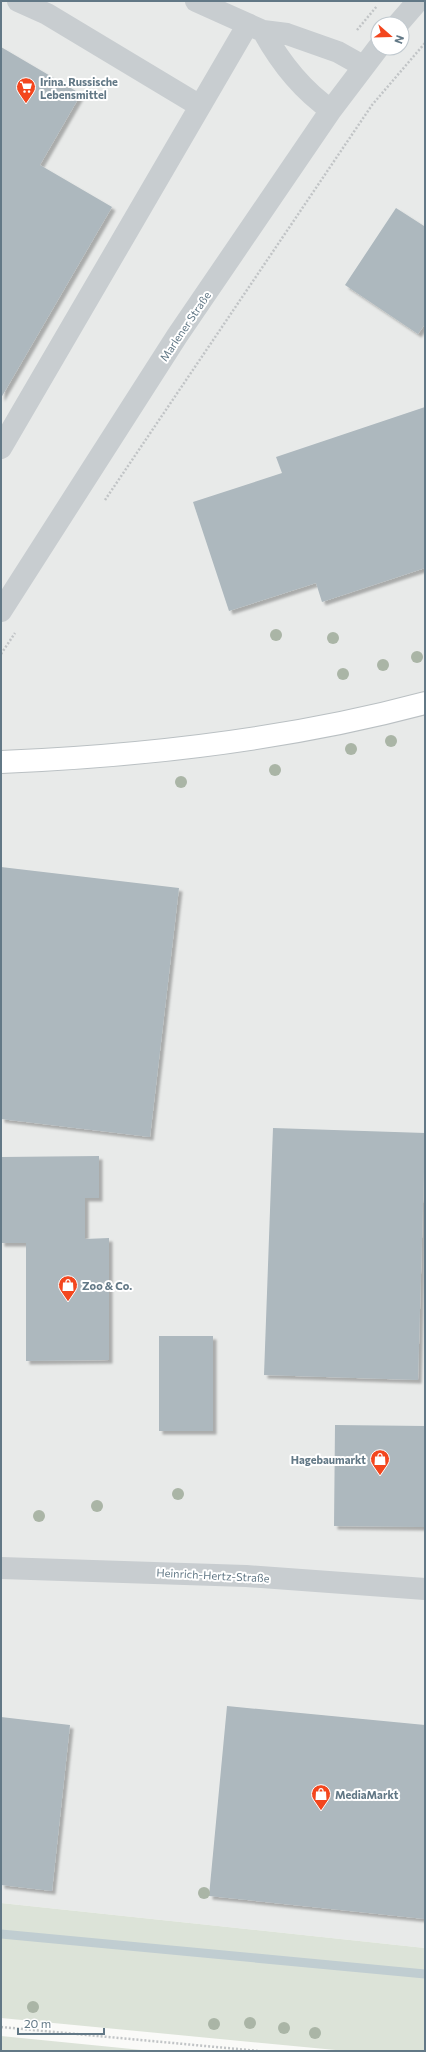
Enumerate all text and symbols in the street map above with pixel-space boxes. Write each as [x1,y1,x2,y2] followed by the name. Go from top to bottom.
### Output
[370,16,410,56] north arrow
[392,33,407,46] text: N
[40,75,118,101] place label: Irina. Russische Lebensmittel
[15,76,37,104] supermarket icon: Irina. Russische Lebensmittel
[157,289,213,363] street label: Marlener Straße
[57,1274,79,1302] shop icon: Zoo & Co.
[82,1279,132,1292] place label: Zoo & Co.
[369,1448,391,1476] shop icon: Hagebaumarkt
[291,1453,366,1466] place label: Hagebaumarkt
[156,1566,270,1584] street label: Heinrich-Hertz-Straße
[310,1783,332,1811] shop icon: MediaMarkt
[335,1788,399,1801] place label: MediaMarkt
[18,2010,104,2036] scale bar
[24,2016,51,2030] text: 20 m

